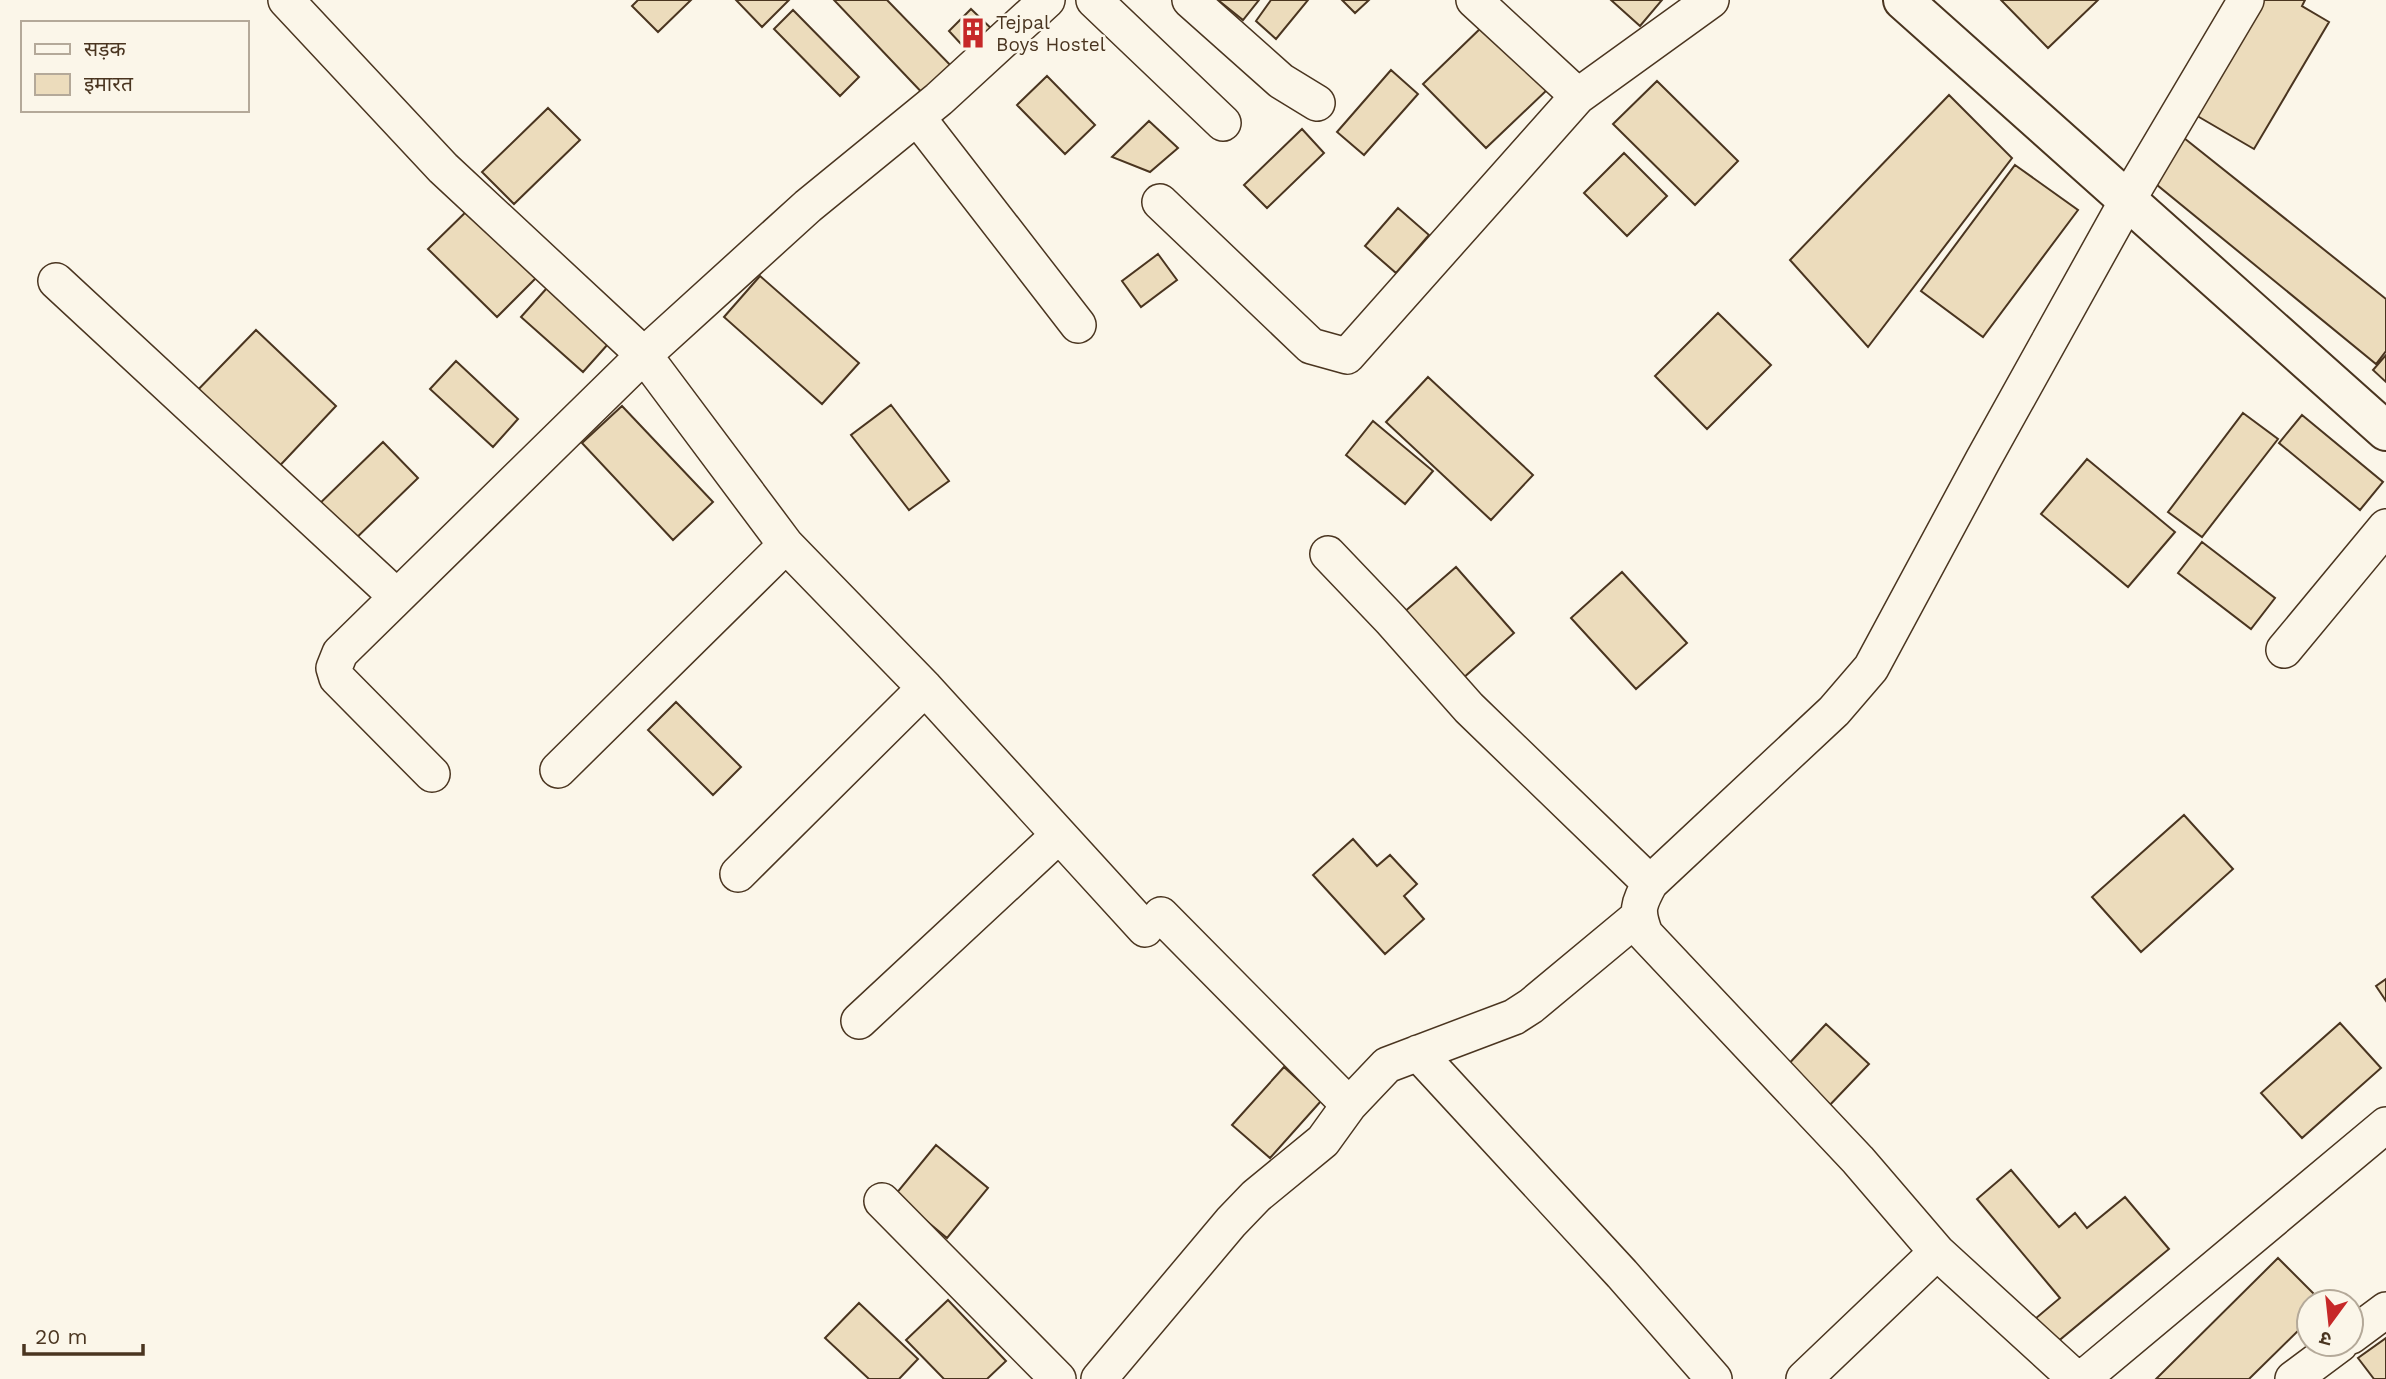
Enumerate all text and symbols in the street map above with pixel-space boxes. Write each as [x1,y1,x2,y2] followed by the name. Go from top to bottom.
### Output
[996,11,1106,56] place label: Tejpal Boys Hostel
[956,16,990,50] building icon: Tejpal Boys Hostel
[21,21,248,112] legend
[84,36,126,61] text: सड़क
[84,71,134,96] text: इमारत
[2295,1288,2365,1358] north arrow
[24,1312,144,1356] scale bar
[35,1324,87,1349] text: 20 m
[2317,1326,2334,1351] text: उ

